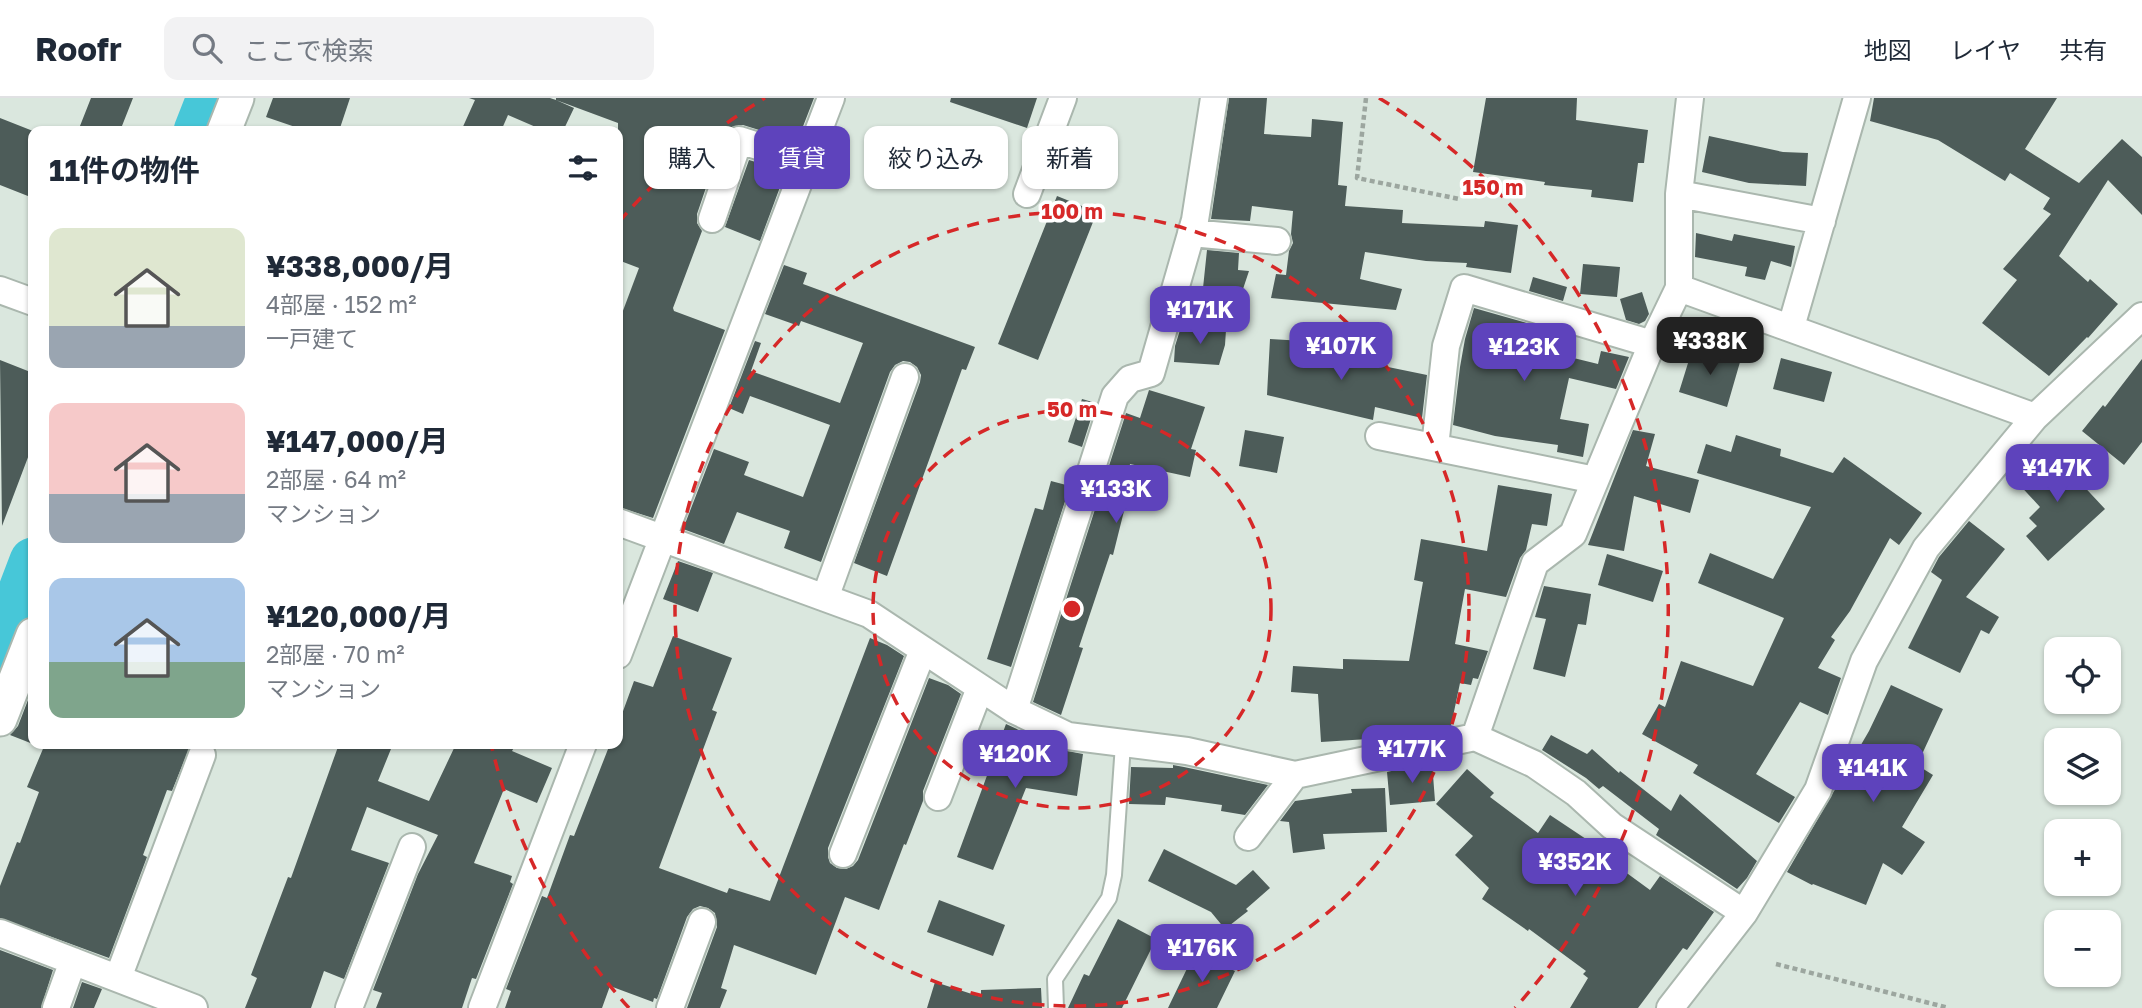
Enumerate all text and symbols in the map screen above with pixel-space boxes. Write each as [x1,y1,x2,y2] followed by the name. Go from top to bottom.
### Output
[164,17,654,80] search box
[35,29,122,68] text: Roofr
[188,29,226,67] icon: search
[244,35,374,66] text: ここで検索
[1864,35,1912,64] text: 地図
[1950,35,2021,64] text: レイヤ
[2059,35,2107,64] text: 共有
[644,126,740,189] chip: 購入
[754,126,850,189] chip: 賃貸
[864,126,1008,189] chip: 絞り込み
[1022,126,1118,189] chip: 新着
[564,149,602,187] icon: filters
[49,152,200,188] text: 11件の物件
[1463,174,1523,200] text: 150 m
[1041,198,1103,224] text: 100 m
[266,248,454,284] text: ¥338,000/月
[105,256,189,340] icon: home
[1151,286,1249,346] pin: ¥171K
[266,290,417,318] text: 4部屋 · 152 m²
[1166,295,1234,323] text: ¥171K
[1661,317,1759,377] pin: ¥338K
[1292,322,1390,382] pin: ¥107K
[266,324,358,352] text: 一戸建て
[1475,324,1573,383] pin: ¥123K
[1673,326,1747,354] text: ¥338K
[1305,331,1377,359] text: ¥107K
[1488,332,1560,360] text: ¥123K
[1047,396,1097,422] text: 50 m
[266,423,449,459] text: ¥147,000/月
[105,431,189,515] icon: home
[2008,444,2106,504] pin: ¥147K
[2022,453,2092,481] text: ¥147K
[266,465,406,493] text: 2部屋 · 64 m²
[1067,466,1165,525] pin: ¥133K
[1080,474,1152,502] text: ¥133K
[266,499,381,527] text: マンション
[1060,597,1084,621] centre of rings
[266,598,452,634] text: ¥120,000/月
[105,606,189,690] icon: home
[2044,637,2121,987] map controls
[2044,637,2121,714] button: locate
[266,640,405,668] text: 2部屋 · 70 m²
[266,674,381,702] text: マンション
[1363,726,1461,785] pin: ¥177K
[2044,728,2121,805] button: layers
[966,730,1064,790] pin: ¥120K
[1378,734,1446,762] text: ¥177K
[979,739,1051,767] text: ¥120K
[1824,744,1922,804] pin: ¥141K
[1838,753,1908,781] text: ¥141K
[2044,819,2121,896] button: +
[1526,838,1624,898] pin: ¥352K
[1538,847,1612,875] text: ¥352K
[2044,910,2121,987] button: −
[1153,924,1251,984] pin: ¥176K
[1167,933,1237,961] text: ¥176K

